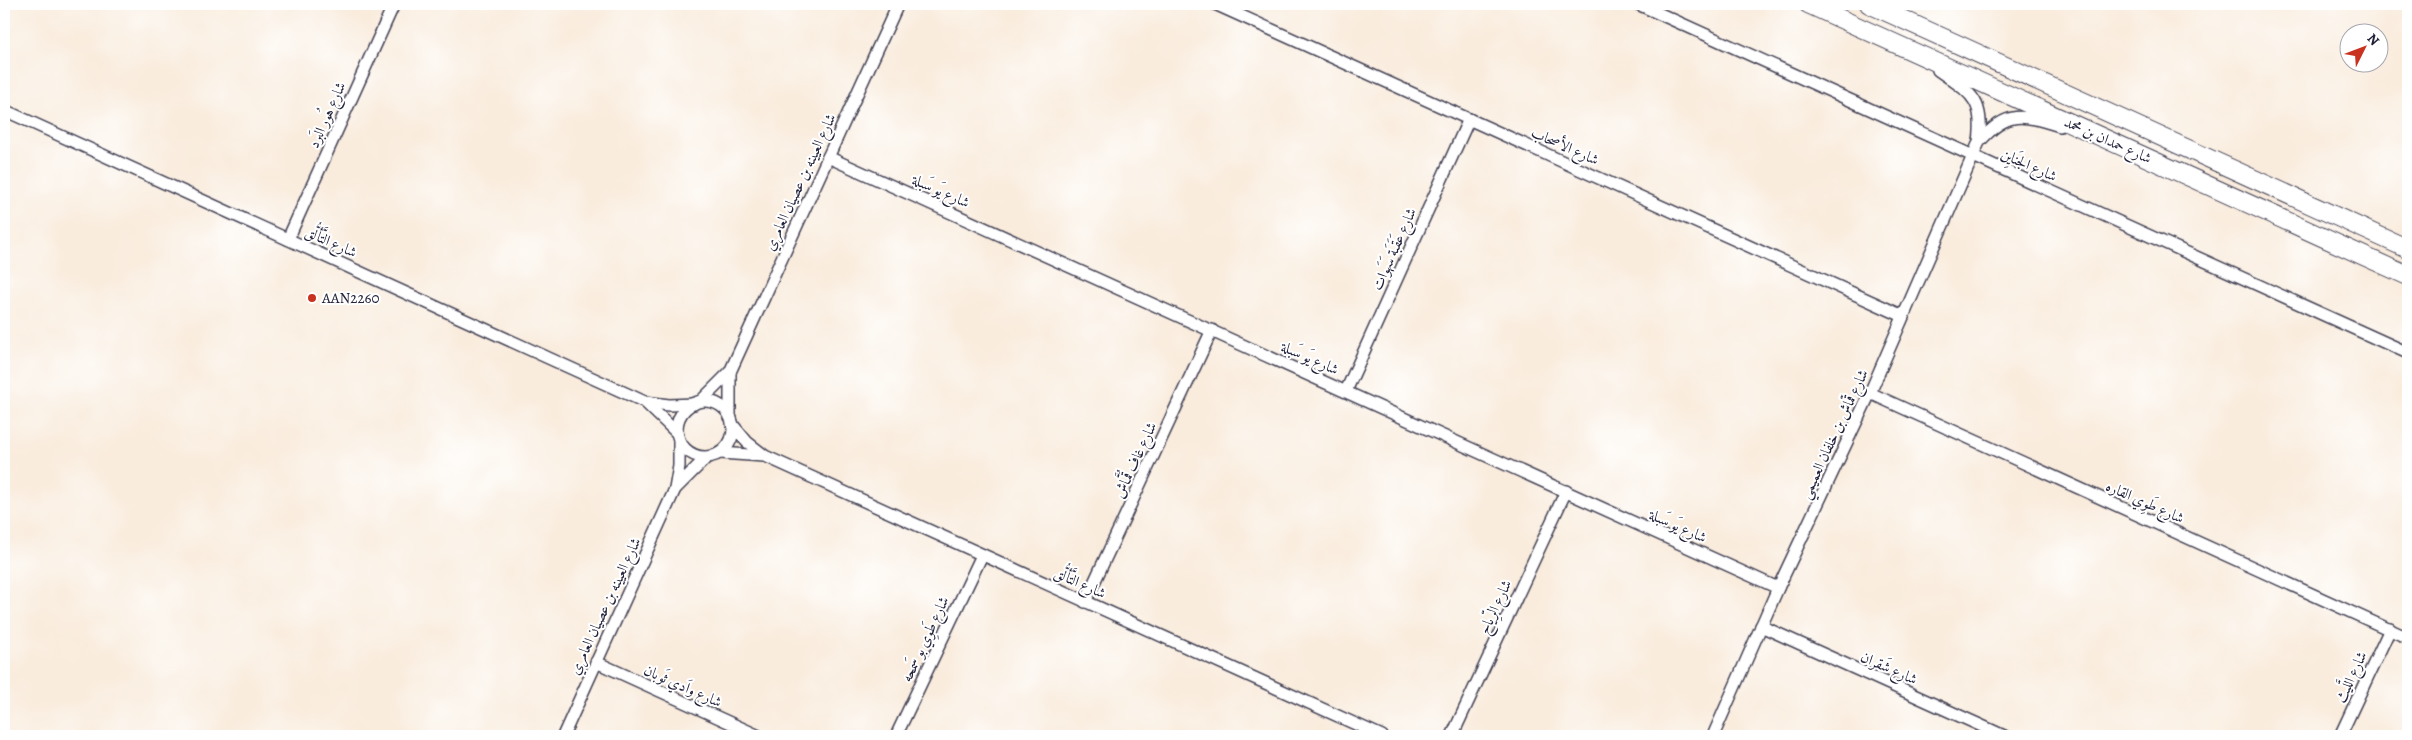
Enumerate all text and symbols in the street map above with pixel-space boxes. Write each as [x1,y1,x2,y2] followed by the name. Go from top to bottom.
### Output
[2340,22,2390,72] north arrow
[2363,29,2384,50] text: N
[301,77,353,153] street label: شارع هُور البَرد
[759,110,843,255] street label: شارع العيينه بن عصيان العامري
[2060,112,2155,171] street label: شارع حمدان بن محمد
[1527,121,1602,173] street label: شارع الأصحاب
[1997,143,2061,189] street label: شارع الجَنايِن
[907,168,973,215] street label: شارع يَو سَبلة
[1366,204,1424,295] street label: شارع عَقَبَة سَهَوات
[301,218,362,265] street label: شارع التَّألُّق
[321,288,379,308] place label: AAN2260
[306,292,318,304] marker: AAN2260
[1276,335,1342,382] street label: شارع يَو سَبلة
[1794,366,1876,504] street label: شارع قمّاش بن خلفان العميمي
[1106,417,1164,503] street label: شارع غاف قُمَّاش
[2102,475,2188,531] street label: شارع طَوِي القاره
[1644,503,1710,550] street label: شارع يَو سَبلة
[564,534,648,679] street label: شارع العيينه بن عصيان العامري
[1050,559,1111,606] street label: شارع التَّألُّق
[1473,576,1519,639] street label: شارع الرِّياح
[896,593,956,686] street label: شارع طَوِي بو سَمحه
[1856,646,1921,692] street label: شارع شَقران
[2328,647,2374,707] street label: شارع اللَّيث
[640,659,726,715] street label: شارع واَدي ثَوبان

